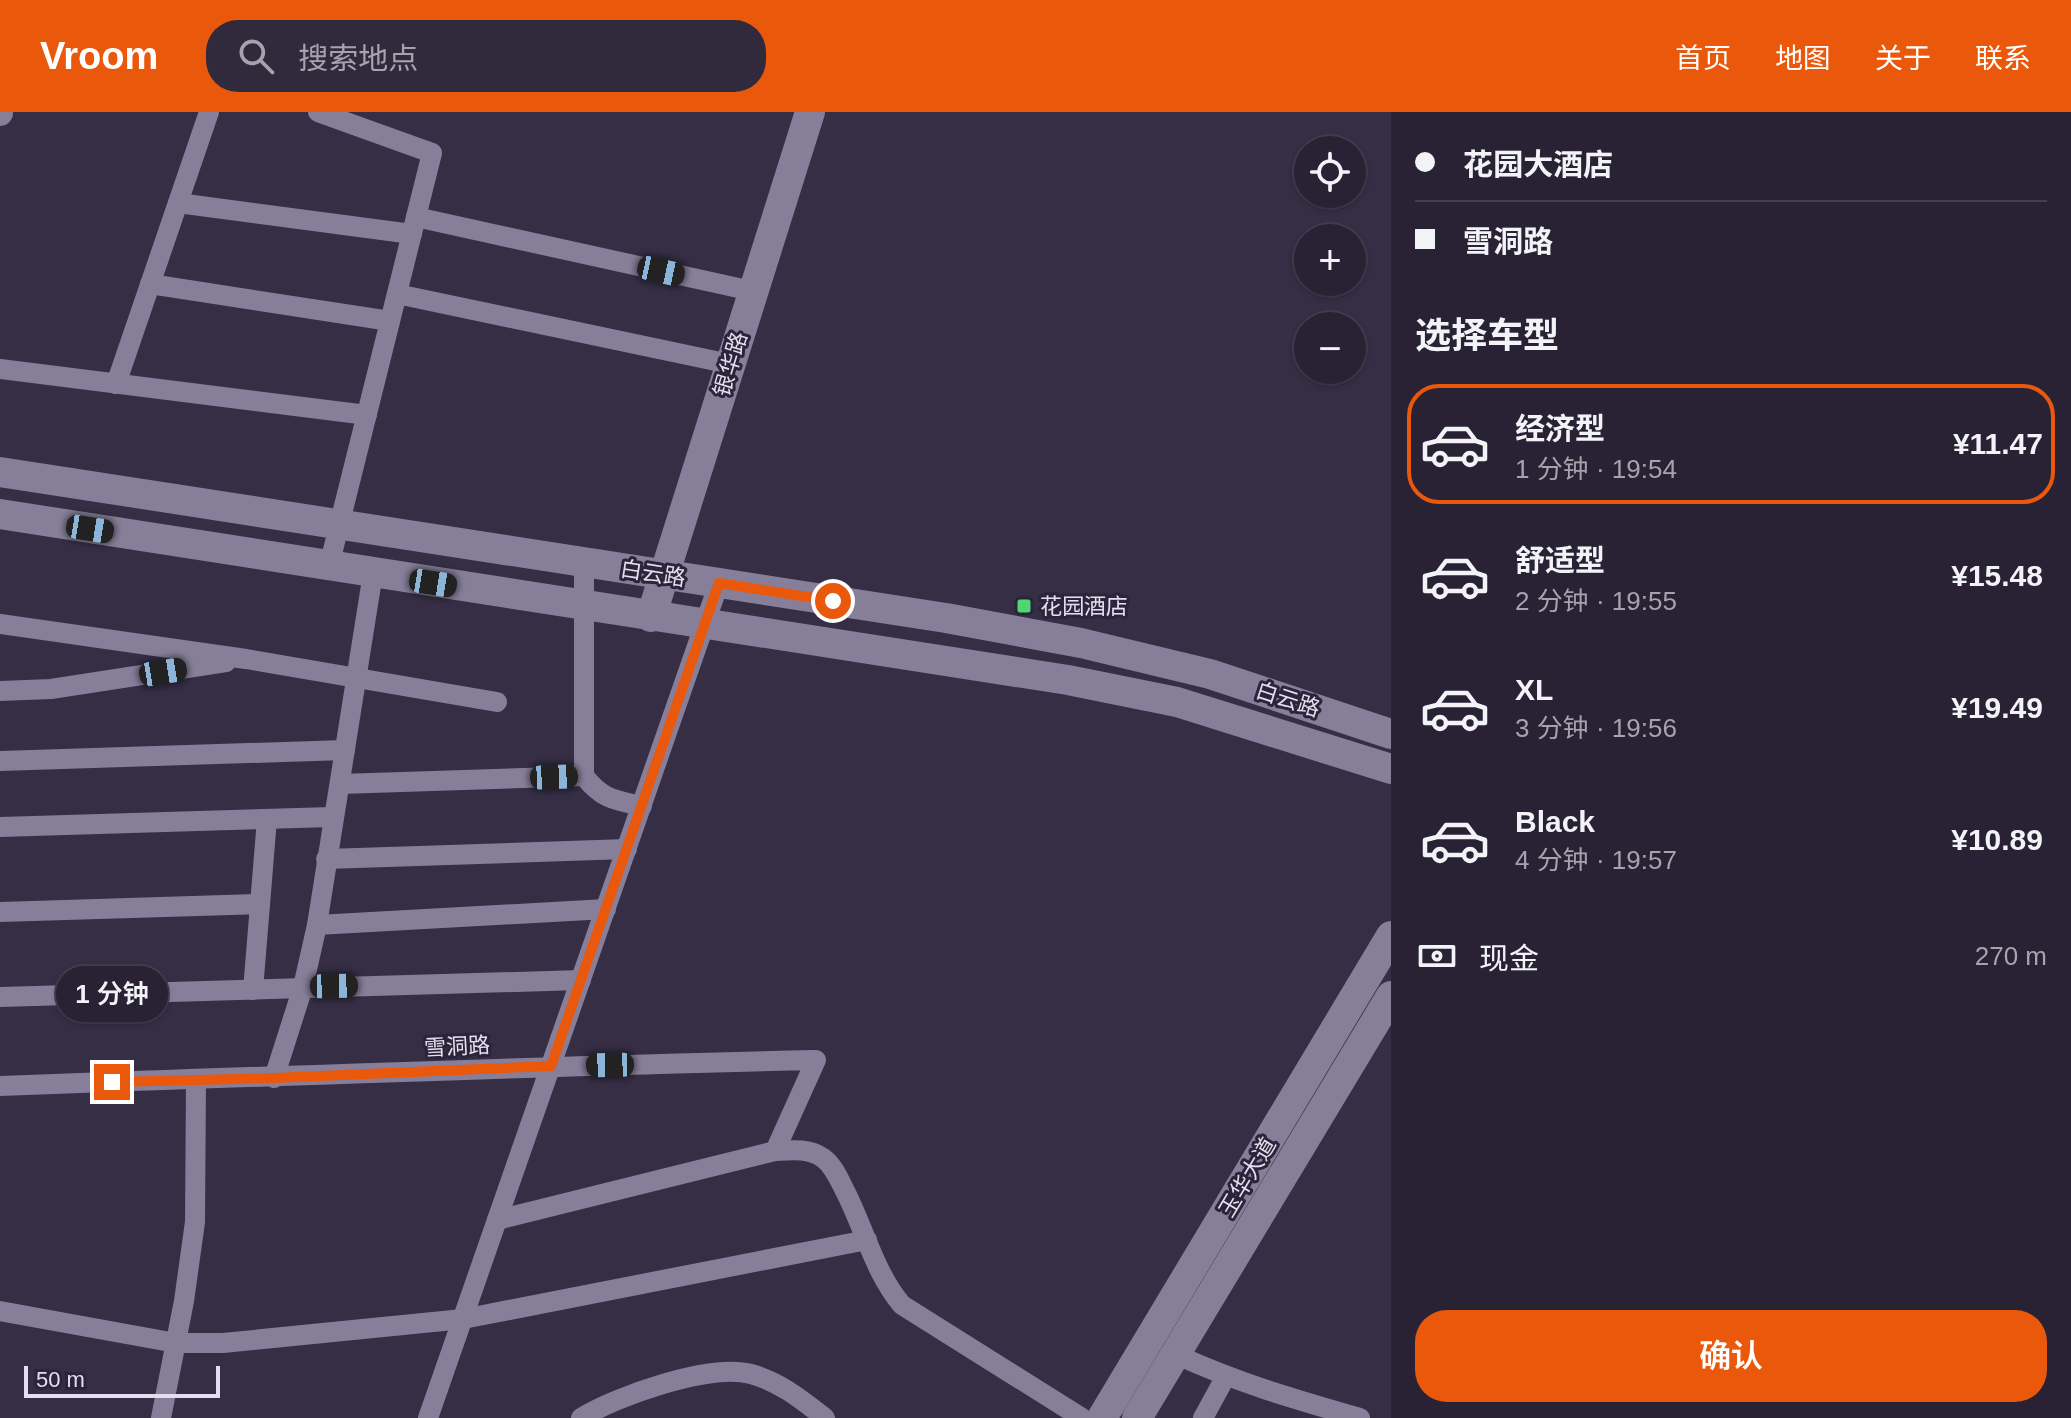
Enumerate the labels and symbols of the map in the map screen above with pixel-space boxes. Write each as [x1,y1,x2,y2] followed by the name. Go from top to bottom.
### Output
[635,254,687,288] car
[709,329,752,399] street label: 银华路
[64,513,116,545] car
[618,556,687,591] street label: 白云路
[407,567,459,599] car
[815,583,851,619] route start
[1040,594,1128,619] place label: 花园酒店
[1015,597,1033,615] marker: 花园酒店
[137,656,189,688] car
[1253,677,1323,722] street label: 白云路
[530,764,578,790] car
[56,966,168,1022] callout: 1 分钟
[310,974,358,998] car
[423,1032,491,1061] street label: 雪洞路
[586,1053,634,1077] car
[94,1064,130,1100] route end
[1214,1133,1281,1221] street label: 玉华大道
[24,1362,220,1398] scale bar

